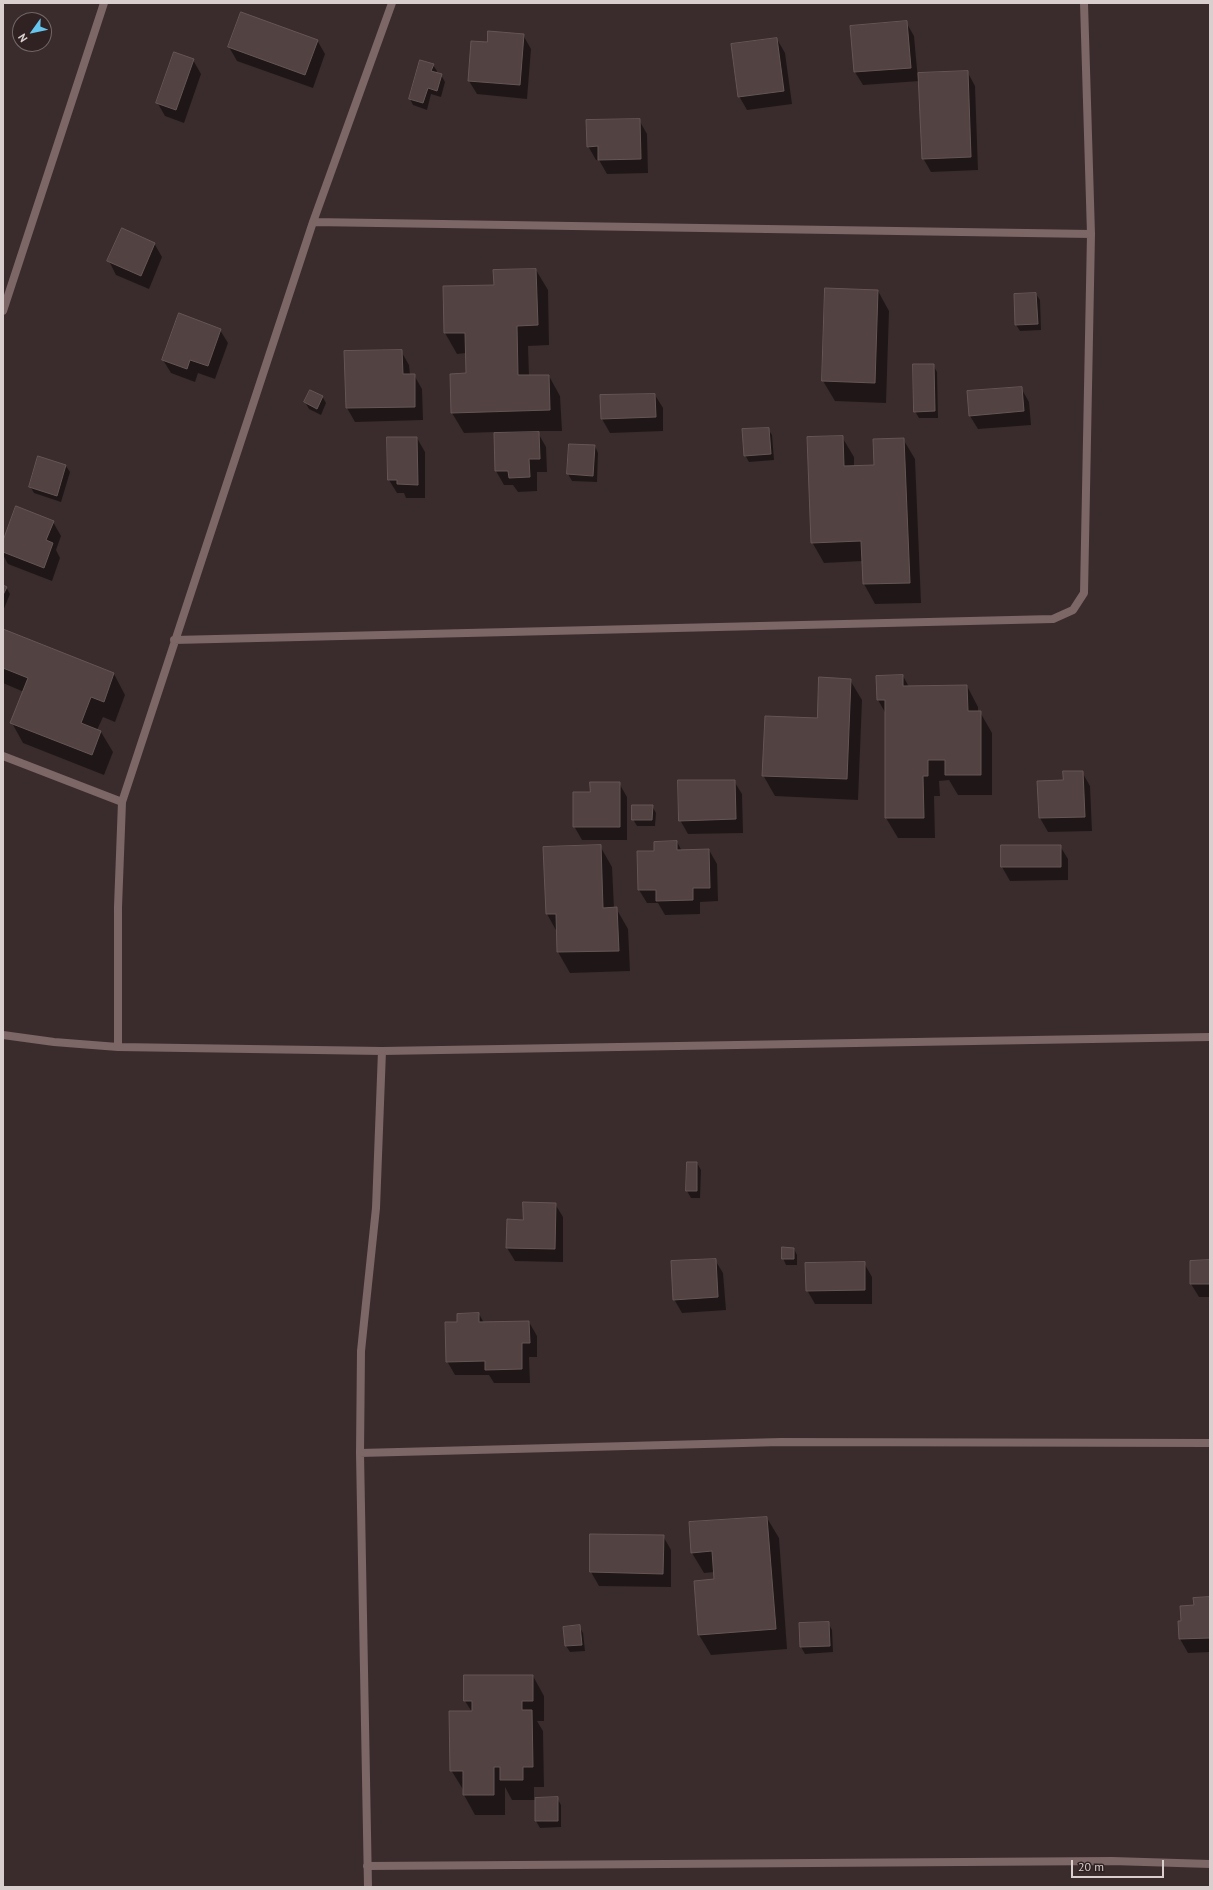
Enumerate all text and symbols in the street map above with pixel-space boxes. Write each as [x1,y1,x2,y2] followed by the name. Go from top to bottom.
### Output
[12,12,52,52] north arrow
[15,31,31,45] text: N
[1073,1852,1166,1878] scale bar
[1078,1859,1104,1874] text: 20 m

